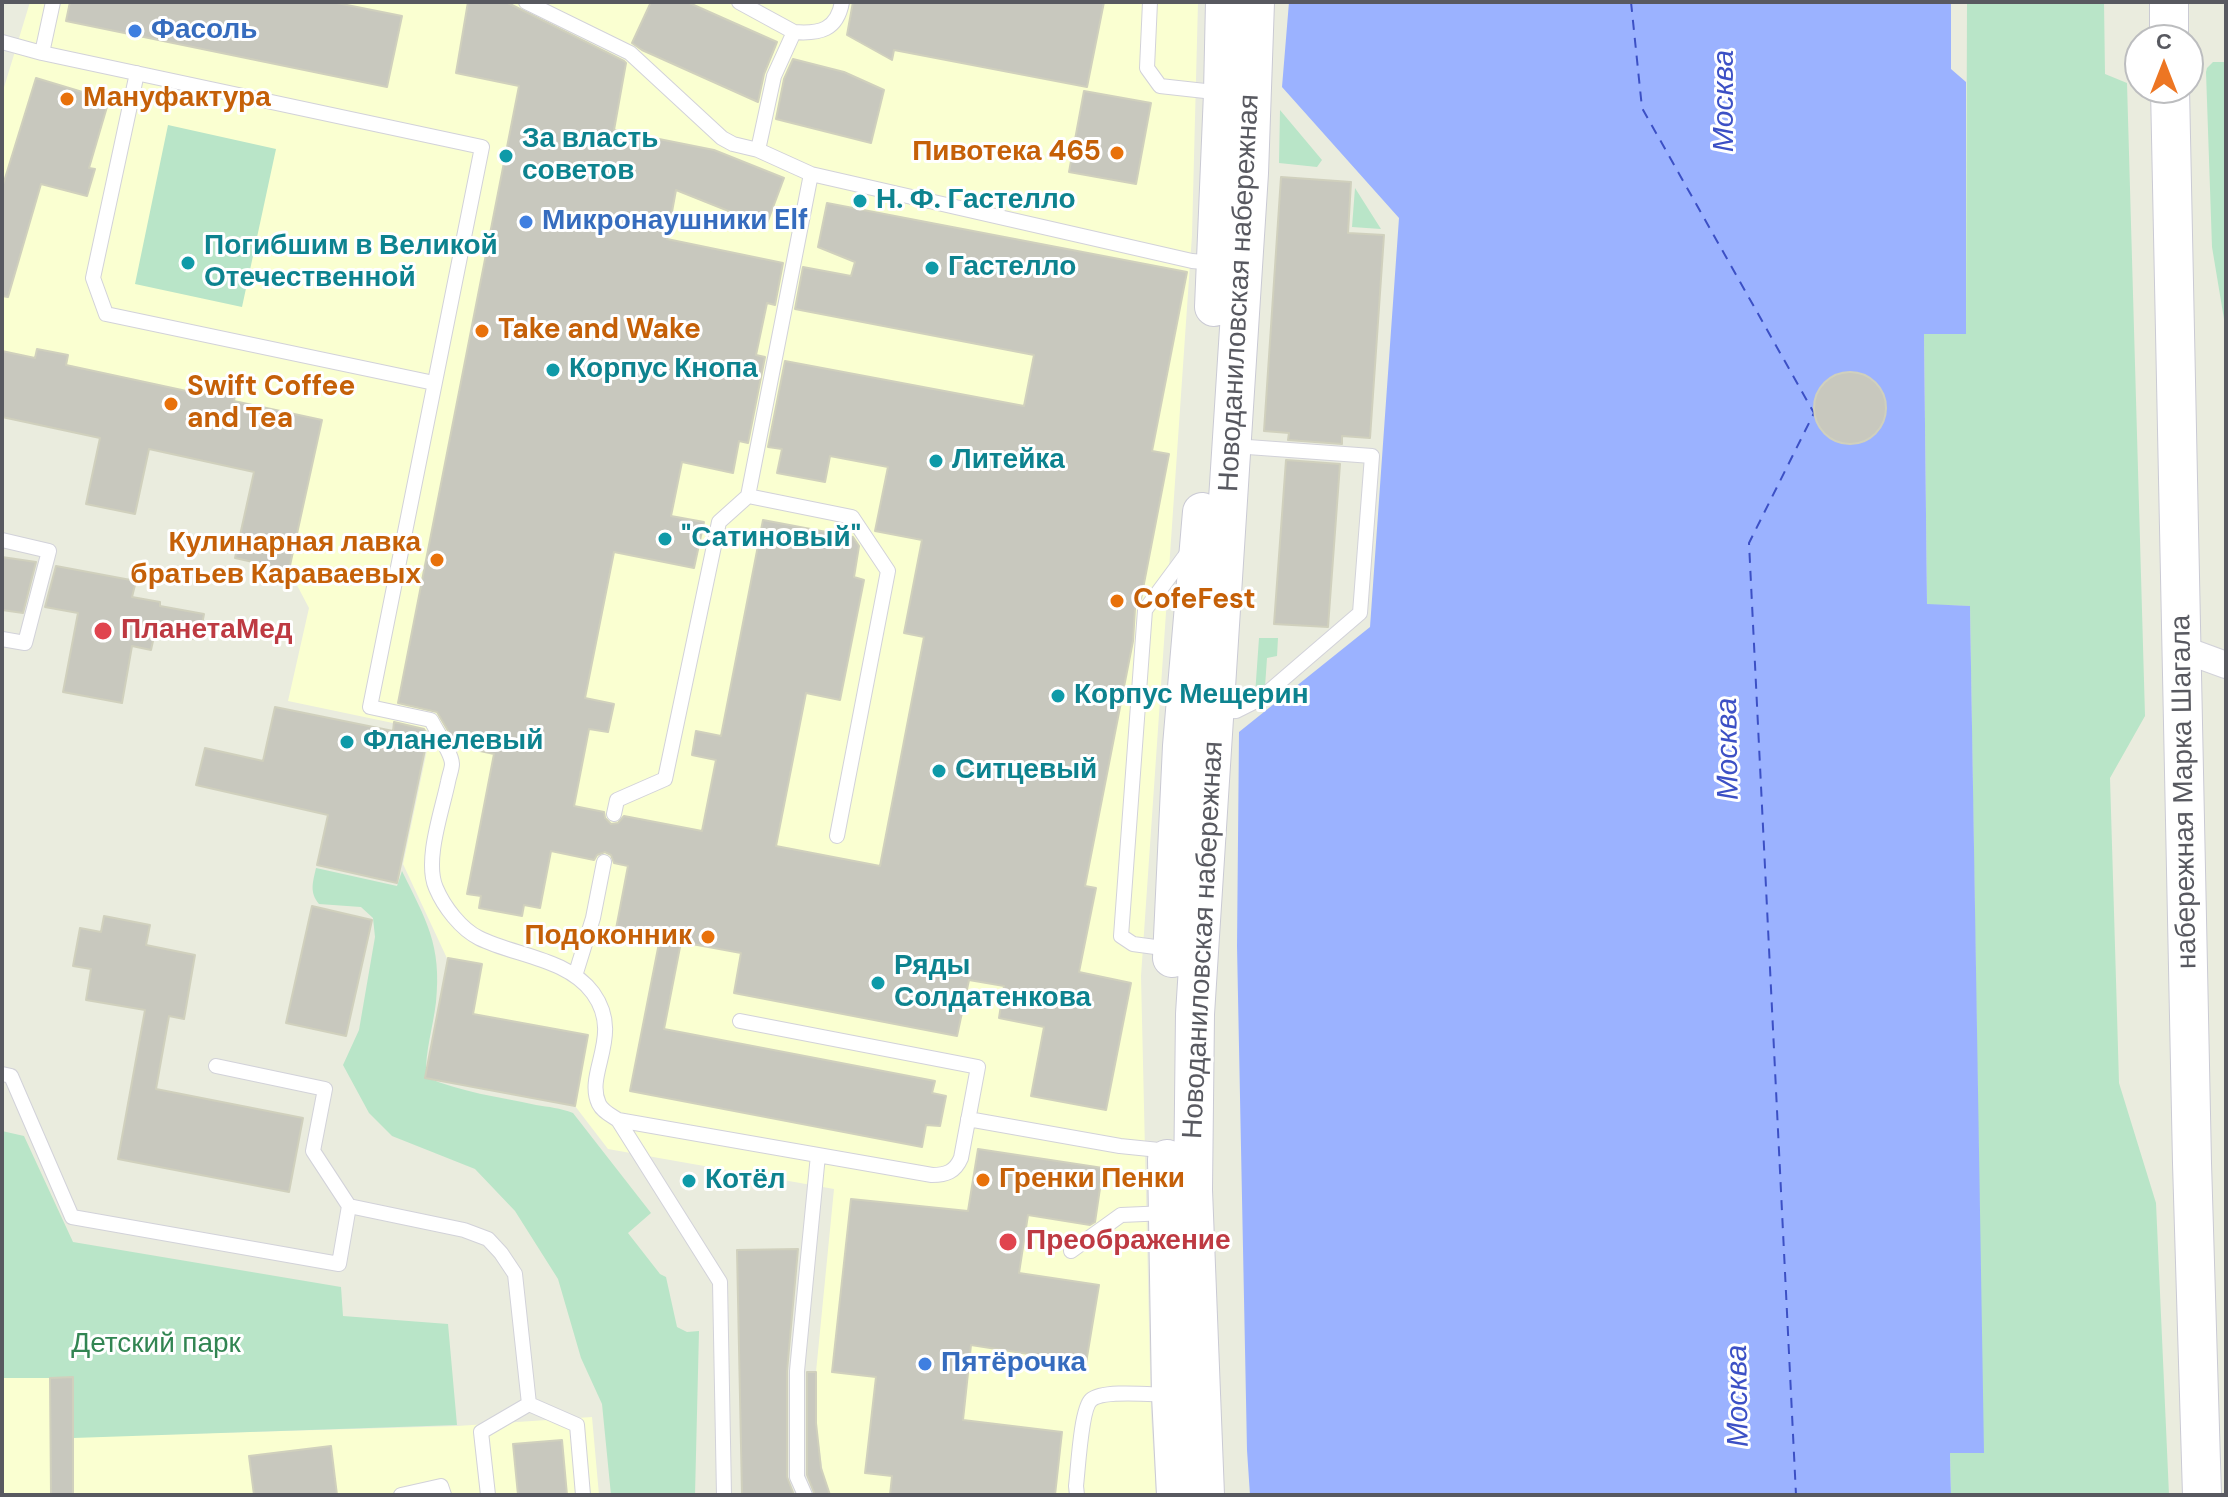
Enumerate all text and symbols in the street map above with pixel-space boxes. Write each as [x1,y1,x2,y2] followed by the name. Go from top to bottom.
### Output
[151,14,257,48] place label: Фасоль
[126,22,144,40] marker: Фасоль
[2124,24,2204,104] north arrow
[2156,27,2172,56] text: С
[1707,50,1743,152] water label: Москва
[83,82,271,116] place label: Мануфактура
[58,90,76,108] marker: Мануфактура
[1213,93,1267,493] street label: Новоданиловская набережная
[522,123,658,189] place label: За власть советов
[912,136,1101,170] place label: Пивотека 465
[1108,144,1126,162] marker: Пивотека 465
[497,147,515,165] marker: За власть советов
[876,184,1076,218] place label: Н. Ф. Гастелло
[851,192,869,210] marker: Н. Ф. Гастелло
[542,205,808,239] place label: Микронаушники Elf
[517,213,535,231] marker: Микронаушники Elf
[204,230,498,296] place label: Погибшим в Великой Отечественной
[948,251,1076,285] place label: Гастелло
[179,254,197,272] marker: Погибшим в Великой Отечественной
[923,259,941,277] marker: Гастелло
[498,314,701,348] place label: Take and Wake
[473,322,491,340] marker: Take and Wake
[569,353,758,387] place label: Корпус Кнопа
[544,361,562,379] marker: Корпус Кнопа
[187,371,355,437] place label: Swift Coffee and Tea
[162,395,180,413] marker: Swift Coffee and Tea
[952,444,1065,478] place label: Литейка
[927,452,945,470] marker: Литейка
[681,522,861,556] place label: "Сатиновый"
[130,527,421,593] place label: Кулинарная лавка братьев Караваевых
[656,530,674,548] marker: "Сатиновый"
[428,551,446,569] marker: Кулинарная лавка братьев Караваевых
[1133,584,1256,618] place label: CofeFest
[1108,592,1126,610] marker: CofeFest
[121,614,293,648] place label: ПланетаМед
[2165,614,2205,970] street label: набережная Марка Шагала
[92,620,114,642] marker: ПланетаМед
[1074,679,1309,713] place label: Корпус Мещерин
[1049,687,1067,705] marker: Корпус Мещерин
[1710,697,1748,801] water label: Москва
[363,725,543,759] place label: Фланелевый
[338,733,356,751] marker: Фланелевый
[1177,740,1231,1140] street label: Новоданиловская набережная
[955,754,1097,788] place label: Ситцевый
[930,762,948,780] marker: Ситцевый
[524,920,692,954] place label: Подоконник
[699,928,717,946] marker: Подоконник
[894,950,1091,1016] place label: Ряды Солдатенкова
[869,974,887,992] marker: Ряды Солдатенкова
[999,1163,1185,1197] place label: Гренки Пенки
[705,1164,786,1198] place label: Котёл
[974,1171,992,1189] marker: Гренки Пенки
[680,1172,698,1190] marker: Котёл
[1026,1225,1231,1259] place label: Преображение
[997,1231,1019,1253] marker: Преображение
[71,1328,241,1362] park label: Детский парк
[1720,1344,1758,1448] water label: Москва
[941,1347,1086,1381] place label: Пятёрочка
[916,1355,934,1373] marker: Пятёрочка

